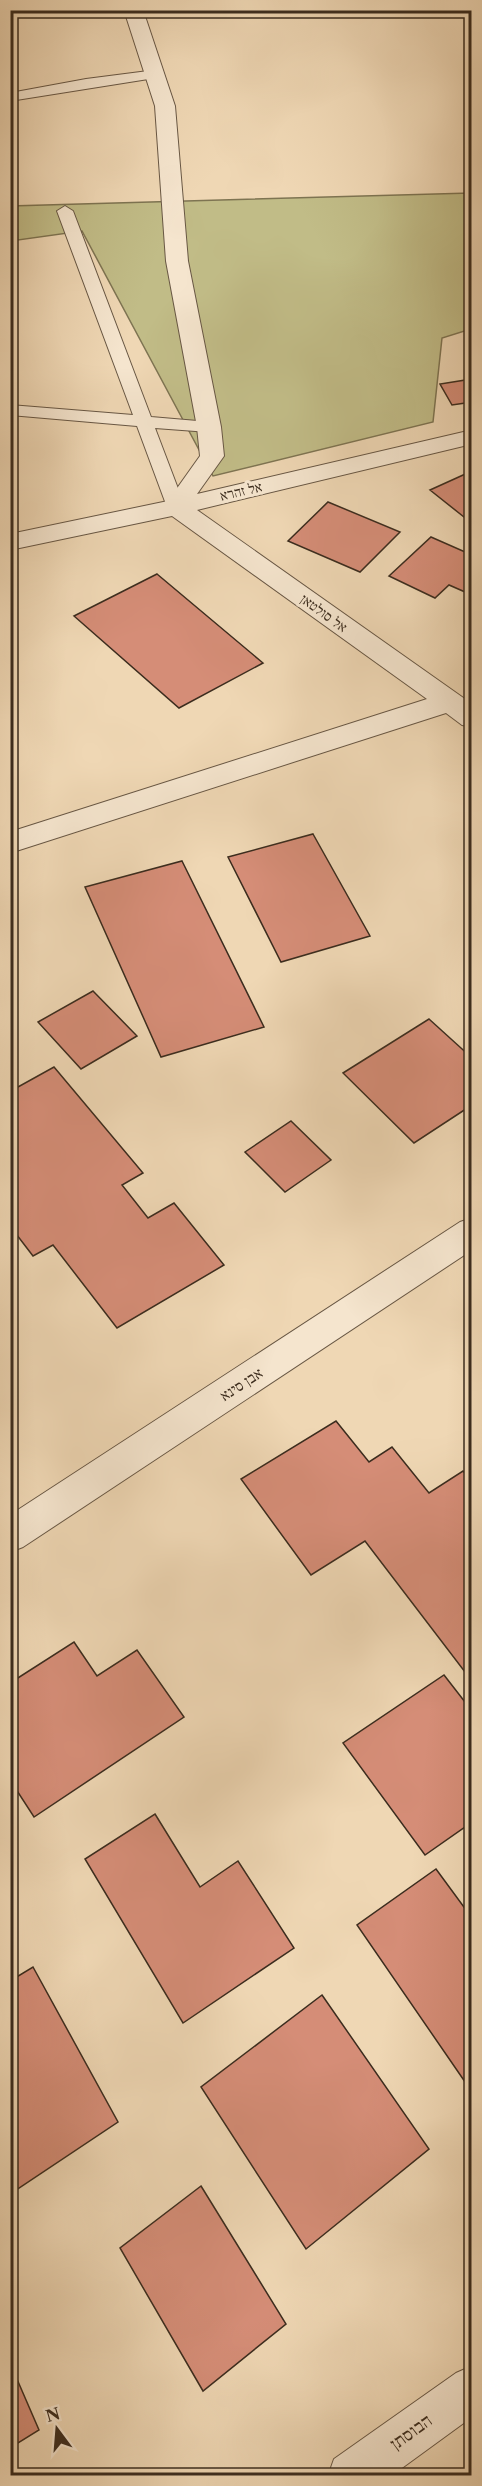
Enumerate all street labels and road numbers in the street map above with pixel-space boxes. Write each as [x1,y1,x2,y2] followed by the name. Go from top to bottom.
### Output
[218,477,264,505] street label: אל זהרא
[297,590,351,636] street label: אל סולטאן
[216,1363,266,1405] street label: אבן סינא
[386,2409,436,2455] street label: הבוסתן

